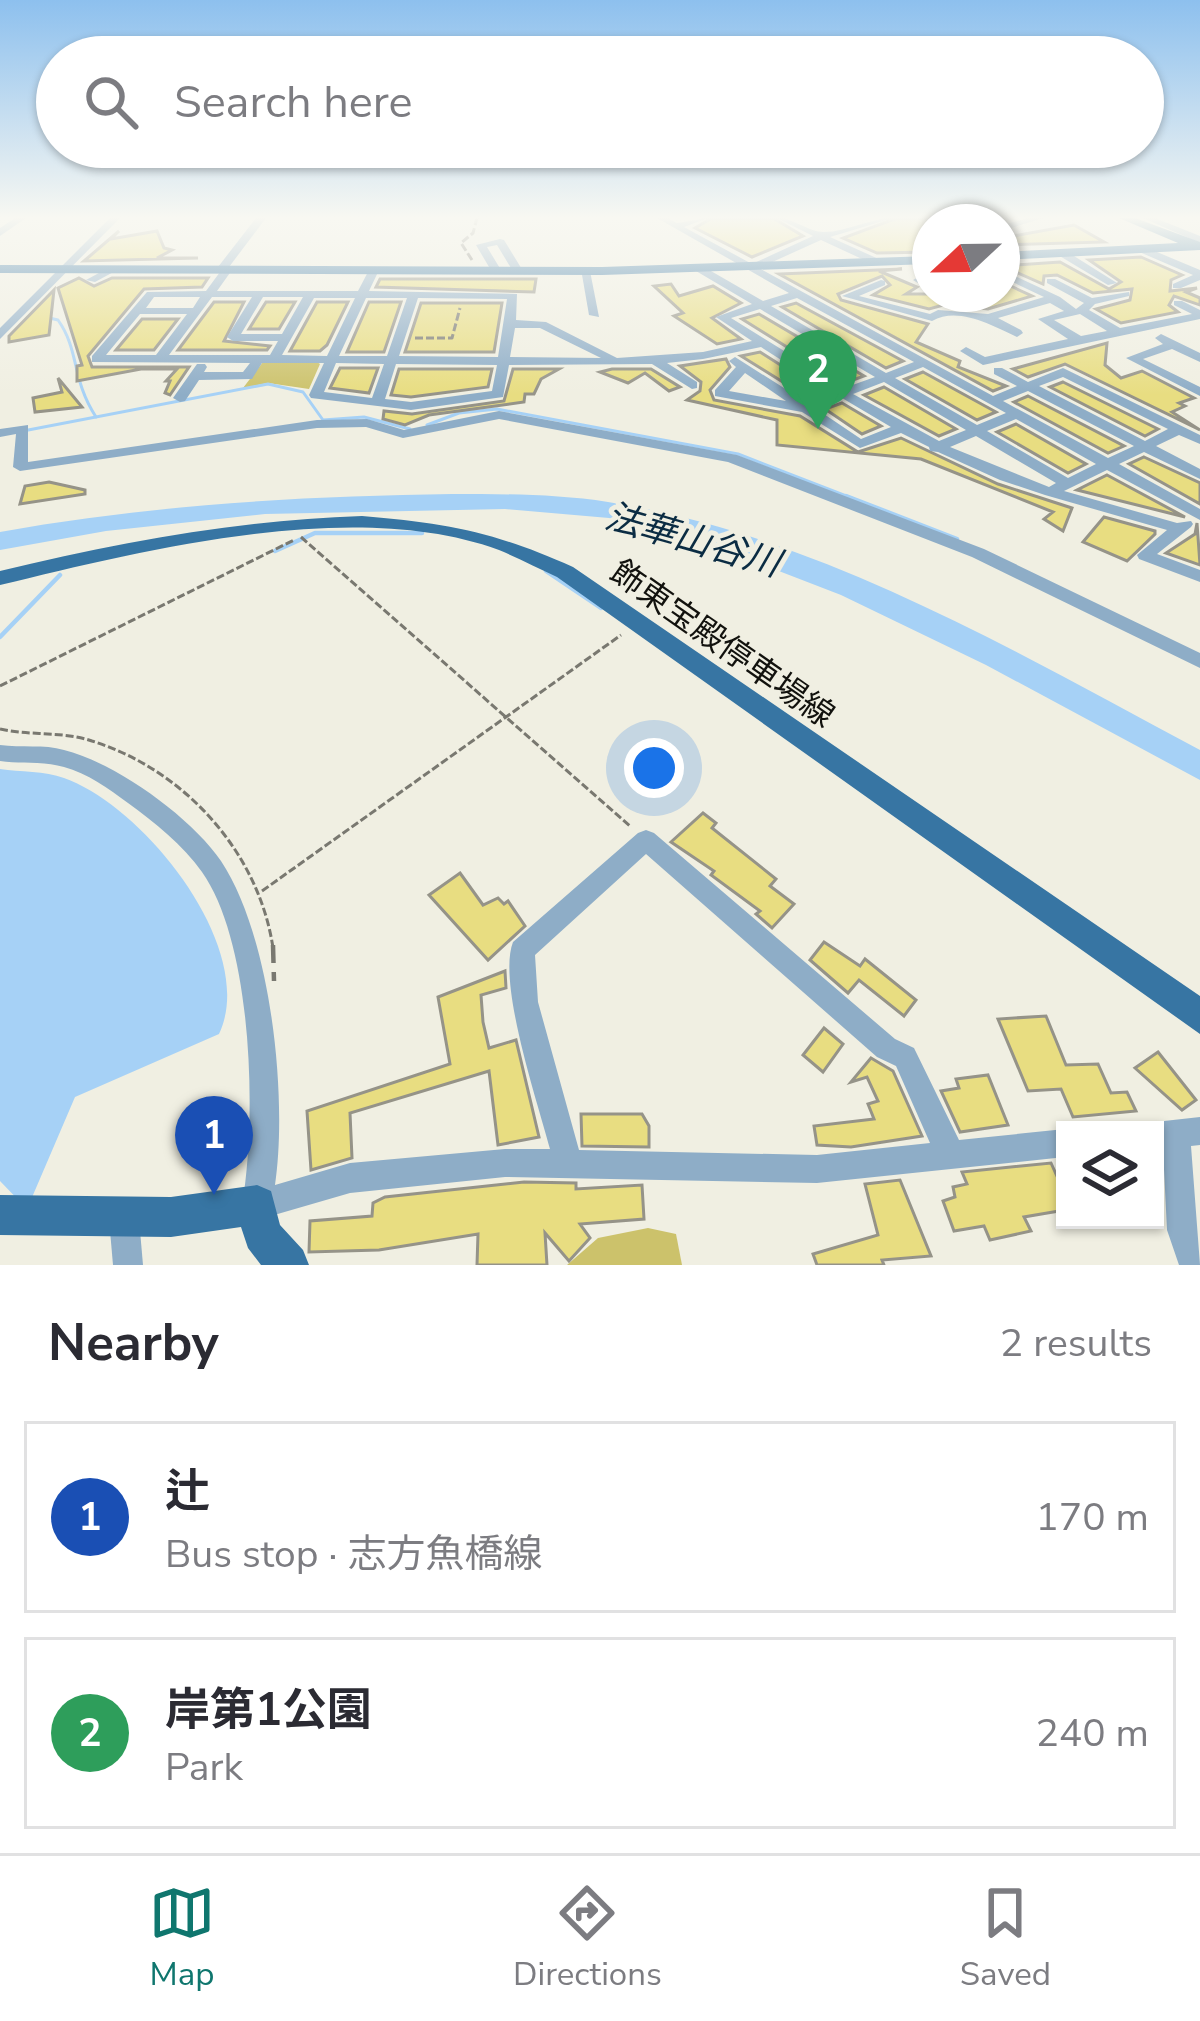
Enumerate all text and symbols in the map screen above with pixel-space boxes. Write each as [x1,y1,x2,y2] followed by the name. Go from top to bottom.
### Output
[36,36,1164,168] search box
[78,69,144,135] icon: search
[174,72,413,133] text: Search here
[912,204,1020,312] north arrow
[779,330,857,429] pin: 2
[599,492,790,590] water label: 法華山谷川
[601,550,843,738] street label: 飾東宝殿停車場線
[624,738,684,798] your location
[175,1096,253,1195] pin: 1
[1056,1121,1164,1229] map controls
[1056,1121,1164,1229] button: layers
[48,1308,219,1378] text: Nearby
[1000,1317,1152,1370] text: 2 results
[165,1461,210,1522] text: 辻
[78,1491,102,1544] text: 1
[1035,1491,1149,1544] text: 170 m
[165,1528,542,1581] text: Bus stop · 志方魚橋線
[165,1680,372,1741] text: 岸第1公園
[78,1707,102,1760] text: 2
[1035,1707,1149,1760] text: 240 m
[165,1741,243,1794] text: Park
[149,1880,215,1997] tab: Map
[513,1880,662,1997] tab: Directions
[960,1880,1051,1997] tab: Saved

